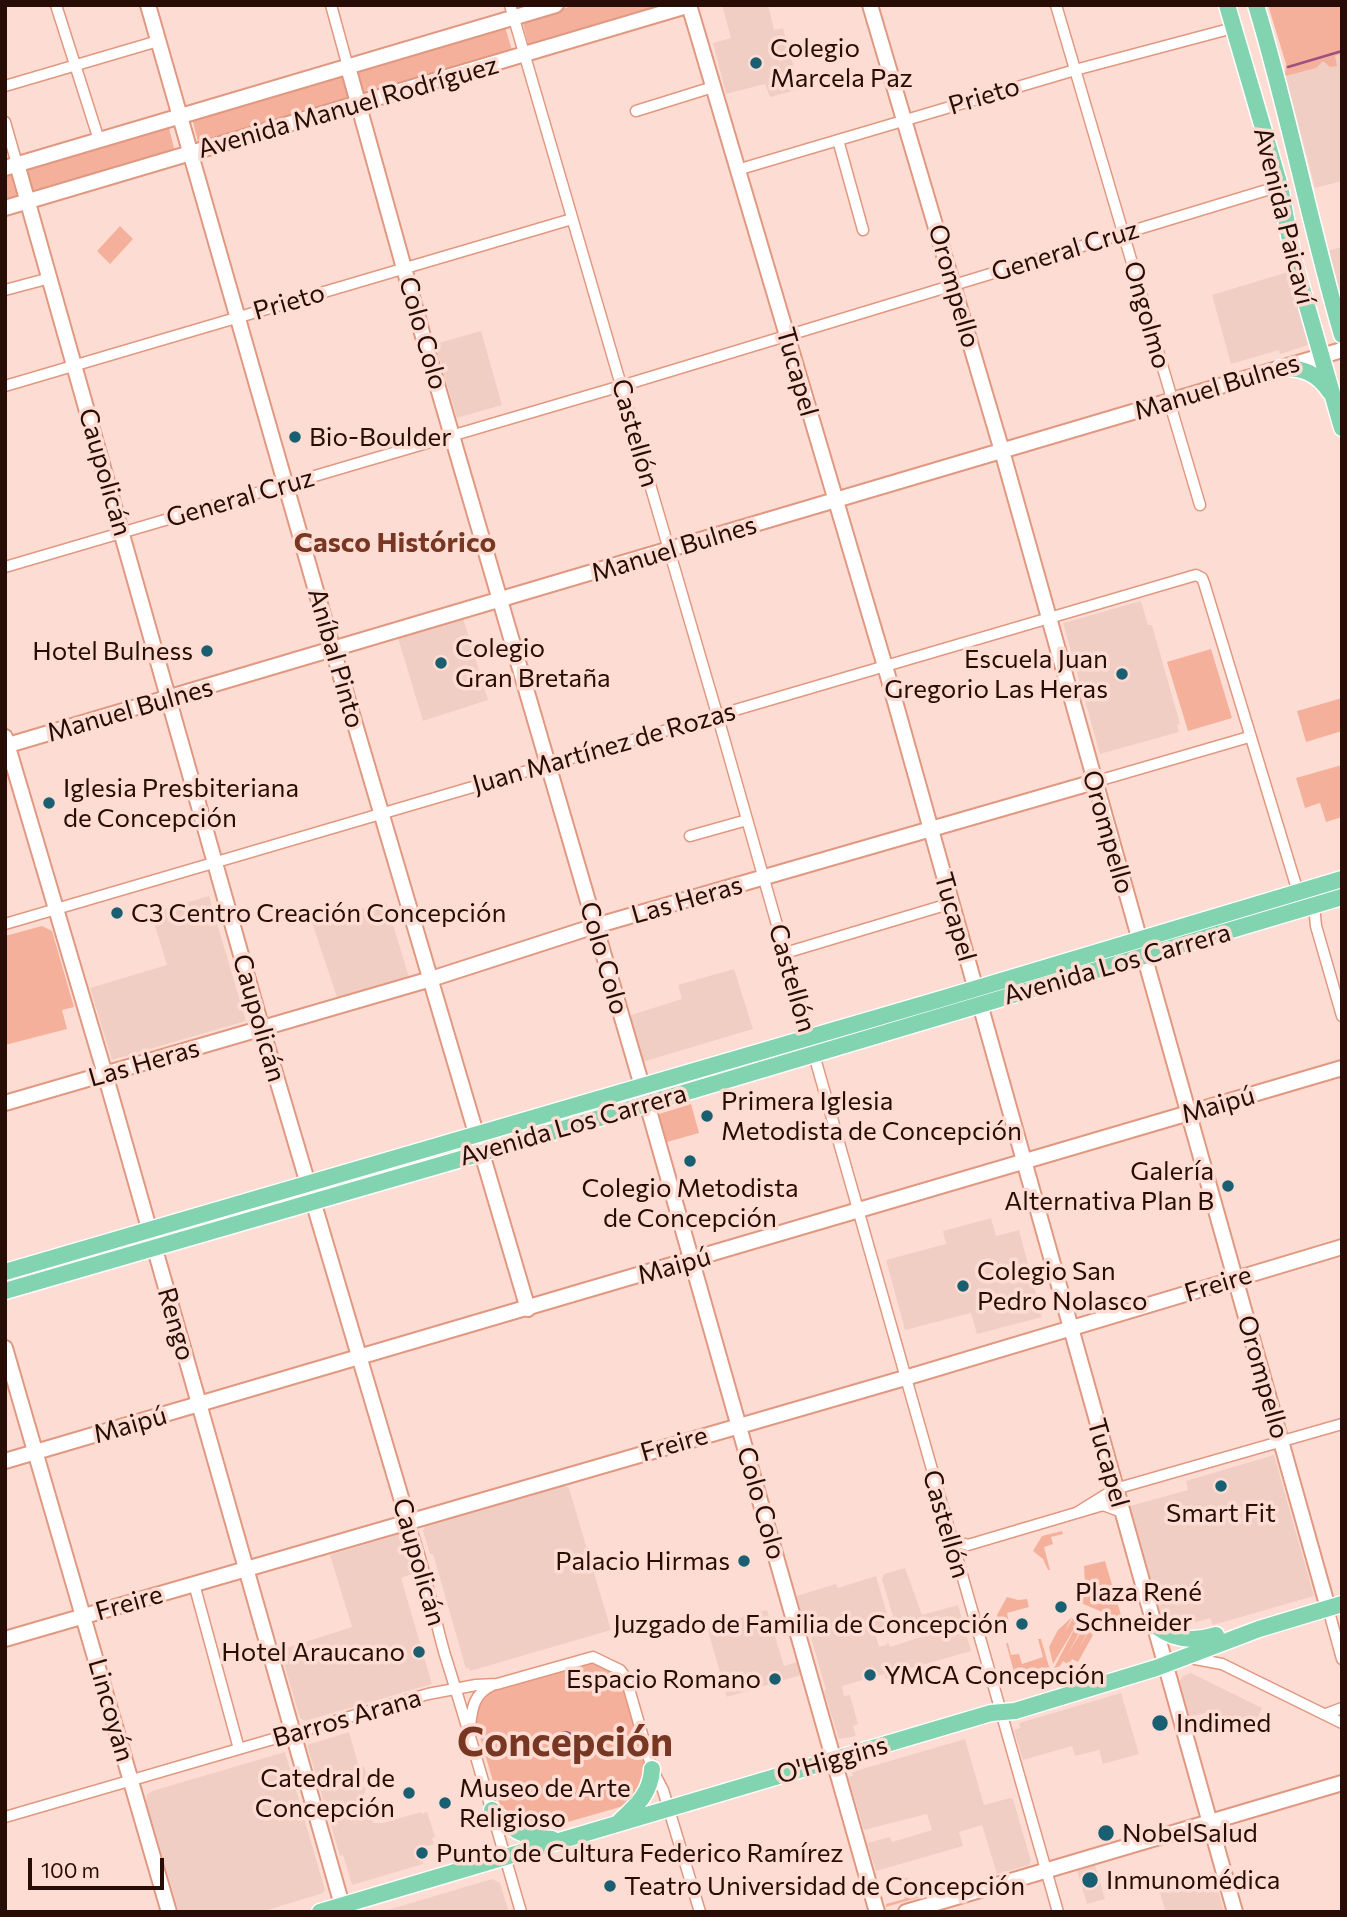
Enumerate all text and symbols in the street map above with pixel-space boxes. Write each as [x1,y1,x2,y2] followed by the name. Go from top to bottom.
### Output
[770,32,913,94] place label: Colegio Marcela Paz
[194,49,502,165] street label: Avenida Manuel Rodríguez
[748,55,764,71] marker: Colegio Marcela Paz
[945,70,1023,122] street label: Prieto
[1247,124,1321,308] street label: Avenida Paicaví
[988,214,1142,288] street label: General Cruz
[921,221,987,351] street label: Orompello
[1117,258,1177,372] street label: Ongolmo
[392,273,454,393] street label: Colo Colo
[250,277,328,327] street label: Prieto
[769,324,825,420] street label: Tucapel
[1131,347,1303,427] street label: Manuel Bulnes
[605,375,665,491] street label: Castellón
[72,405,138,539] street label: Caupolicán
[309,421,452,453] place label: Bio-Boulder
[287,429,303,445] marker: Bio-Boulder
[162,462,318,534] street label: General Cruz
[588,509,760,589] street label: Manuel Bulnes
[294,526,496,560] district label: Casco Histórico
[301,584,371,732] street label: Aníbal Pinto
[455,632,611,694] place label: Colegio Gran Bretaña
[32,635,193,667] place label: Hotel Bulness
[199,643,215,659] marker: Hotel Bulness
[884,643,1108,704] place label: Escuela Juan Gregorio Las Heras
[433,655,449,671] marker: Colegio Gran Bretaña
[1114,666,1130,682] marker: Escuela Juan Gregorio Las Heras
[43,671,217,749] street label: Manuel Bulnes
[469,695,739,801] street label: Juan Martínez de Rozas
[1075,767,1141,897] street label: Orompello
[63,772,299,834] place label: Iglesia Presbiteriana de Concepción
[41,795,57,811] marker: Iglesia Presbiteriana de Concepción
[628,869,746,931] street label: Las Heras
[927,869,983,965] street label: Tucapel
[131,897,506,929] place label: C3 Centro Creación Concepción
[573,898,635,1018] street label: Colo Colo
[109,905,125,921] marker: C3 Centro Creación Concepción
[1000,917,1234,1011] street label: Avenida Los Carrera
[762,920,822,1036] street label: Castellón
[226,951,292,1085] street label: Caupolicán
[85,1032,203,1094] street label: Las Heras
[456,1078,690,1172] street label: Avenida Los Carrera
[1178,1080,1258,1130] street label: Maipú
[721,1085,1022,1146] place label: Primera Iglesia Metodista de Concepción
[699,1108,715,1124] marker: Primera Iglesia Metodista de Concepción
[682,1153,698,1169] marker: Colegio Metodista de Concepción
[1004,1155,1214,1216] place label: Galería Alternativa Plan B
[581,1172,799,1234] place label: Colegio Metodista de Concepción
[1220,1178,1236,1194] marker: Galería Alternativa Plan B
[634,1241,714,1291] street label: Maipú
[977,1255,1148,1316] place label: Colegio San Pedro Nolasco
[1181,1259,1255,1309] street label: Freire
[955,1278,971,1294] marker: Colegio San Pedro Nolasco
[151,1284,201,1364] street label: Rengo
[1230,1312,1296,1442] street label: Orompello
[90,1400,170,1450] street label: Maipú
[1080,1415,1136,1511] street label: Tucapel
[637,1420,711,1468] street label: Freire
[730,1443,792,1563] street label: Colo Colo
[916,1466,976,1582] street label: Castellón
[1213,1478,1229,1494] marker: Smart Fit
[386,1495,452,1629] street label: Caupolicán
[1166,1497,1276,1529] place label: Smart Fit
[555,1545,730,1577] place label: Palacio Hirmas
[736,1553,752,1569] marker: Palacio Hirmas
[1075,1576,1202,1638] place label: Plaza René Schneider
[92,1579,166,1627] street label: Freire
[1053,1599,1069,1615] marker: Plaza René Schneider
[613,1608,1008,1640] place label: Juzgado de Familia de Concepción
[1014,1616,1030,1632] marker: Juzgado de Familia de Concepción
[221,1636,405,1668] place label: Hotel Araucano
[411,1644,427,1660] marker: Hotel Araucano
[81,1655,141,1765] street label: Lincoyán
[884,1659,1105,1691] place label: YMCA Concepción
[566,1663,761,1695] place label: Espacio Romano
[862,1667,878,1683] marker: YMCA Concepción
[767,1671,783,1687] marker: Espacio Romano
[269,1682,425,1754] street label: Barros Arana
[1176,1707,1271,1739] place label: Indimed
[1150,1713,1170,1733] marker: Indimed
[457,1719,673,1767] district label: Concepción
[773,1729,891,1791] street label: O'Higgins
[255,1762,395,1824] place label: Catedral de Concepción
[459,1772,631,1834] place label: Museo de Arte Religioso
[401,1785,417,1801] marker: Catedral de Concepción
[437,1795,453,1811] marker: Museo de Arte Religioso
[1122,1817,1258,1849] place label: NobelSalud
[1096,1823,1116,1843] marker: NobelSalud
[436,1837,843,1869] place label: Punto de Cultura Federico Ramírez
[32,1843,168,1887] scale bar
[414,1845,430,1861] marker: Punto de Cultura Federico Ramírez
[41,1857,100,1882] text: 100 m
[1106,1864,1280,1896] place label: Inmunomédica
[624,1870,1025,1902] place label: Teatro Universidad de Concepción
[1080,1870,1100,1890] marker: Inmunomédica
[602,1878,618,1894] marker: Teatro Universidad de Concepción

